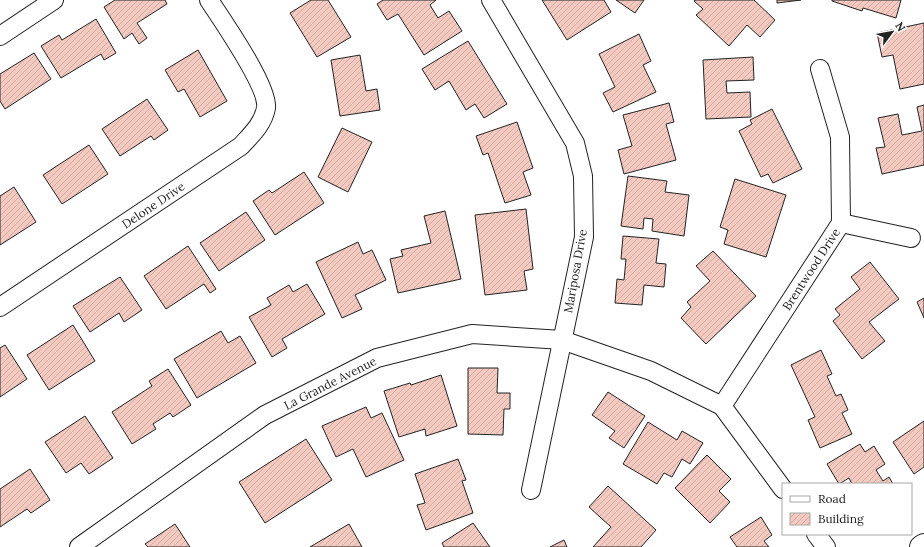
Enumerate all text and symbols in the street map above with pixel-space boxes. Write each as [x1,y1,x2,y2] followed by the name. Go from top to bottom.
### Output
[872,12,912,52] north arrow
[892,19,909,34] text: N
[119,178,188,232] street label: Delone Drive
[779,225,843,313] street label: Brentwood Drive
[560,227,590,314] street label: Mariposa Drive
[281,353,379,413] street label: La Grande Avenue
[782,483,912,535] legend
[818,491,846,506] text: Road
[818,511,864,526] text: Building

